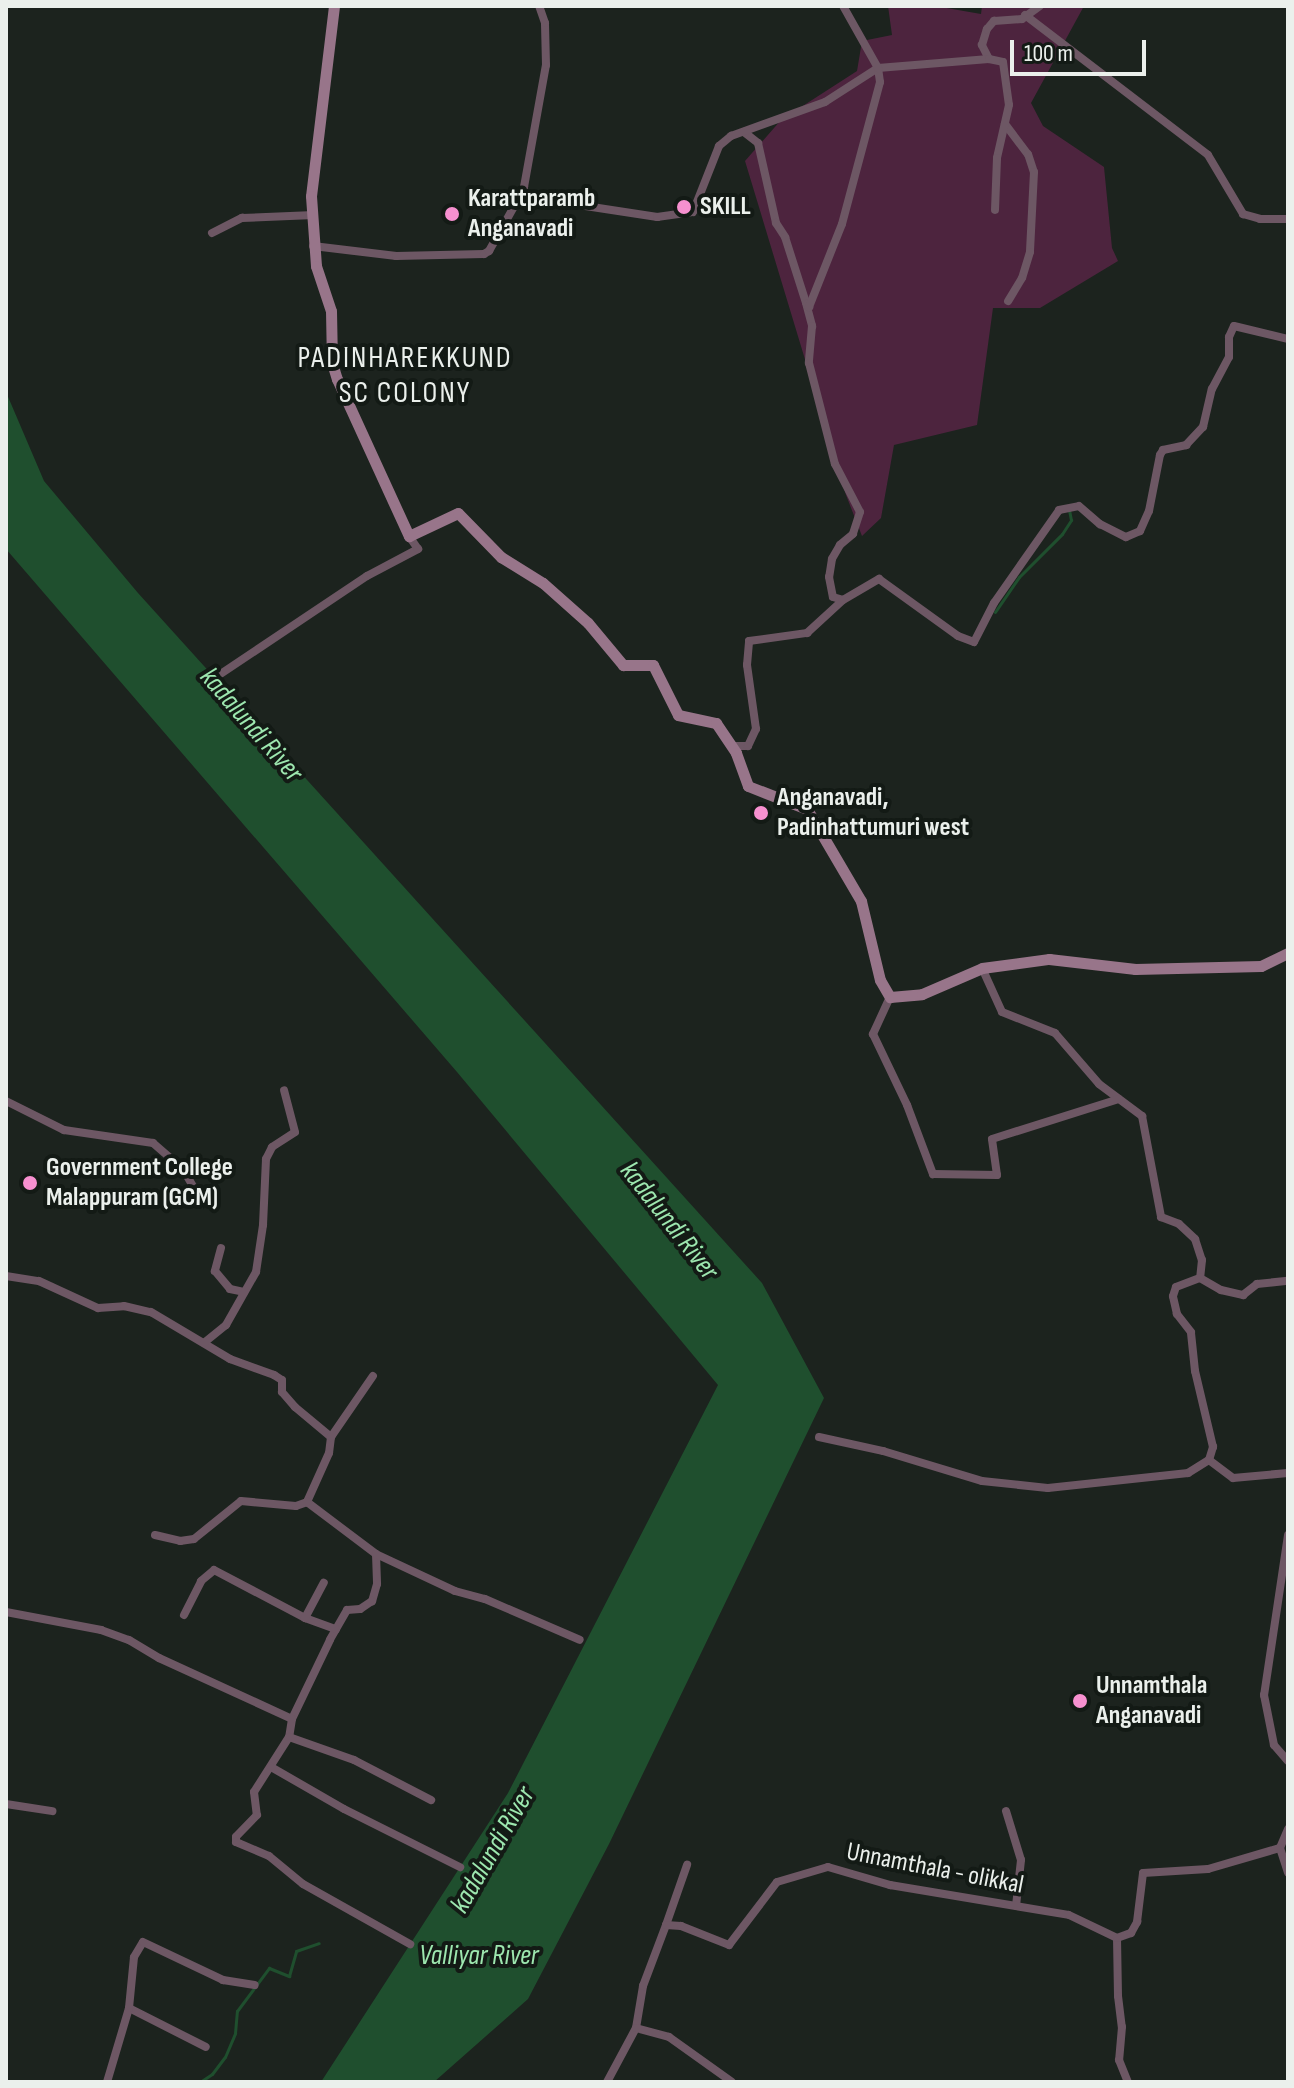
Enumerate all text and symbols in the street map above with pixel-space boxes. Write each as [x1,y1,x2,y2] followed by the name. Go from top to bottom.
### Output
[1014,24,1150,74] scale bar
[1024,39,1073,68] text: 100 m
[468,183,595,244] place label: Karattparamb Anganavadi
[700,191,751,223] place label: SKILL
[675,198,693,216] marker: SKILL
[443,205,461,223] marker: Karattparamb Anganavadi
[297,340,513,410] district label: PADINHAREKKUND SC COLONY
[192,661,310,789] water label: kadalundi River
[777,782,969,844] place label: Anganavadi, Padinhattumuri west
[752,804,770,822] marker: Anganavadi, Padinhattumuri west
[46,1152,233,1214] place label: Government College Malappuram (GCM)
[613,1155,725,1287] water label: kadalundi River
[21,1174,39,1192] marker: Government College Malappuram (GCM)
[1096,1670,1207,1732] place label: Unnamthala Anganavadi
[1071,1692,1089,1710] marker: Unnamthala Anganavadi
[443,1781,543,1919] water label: kadalundi River
[844,1837,1026,1901] street label: Unnamthala - olikkal
[419,1939,539,1973] water label: Valliyar River

